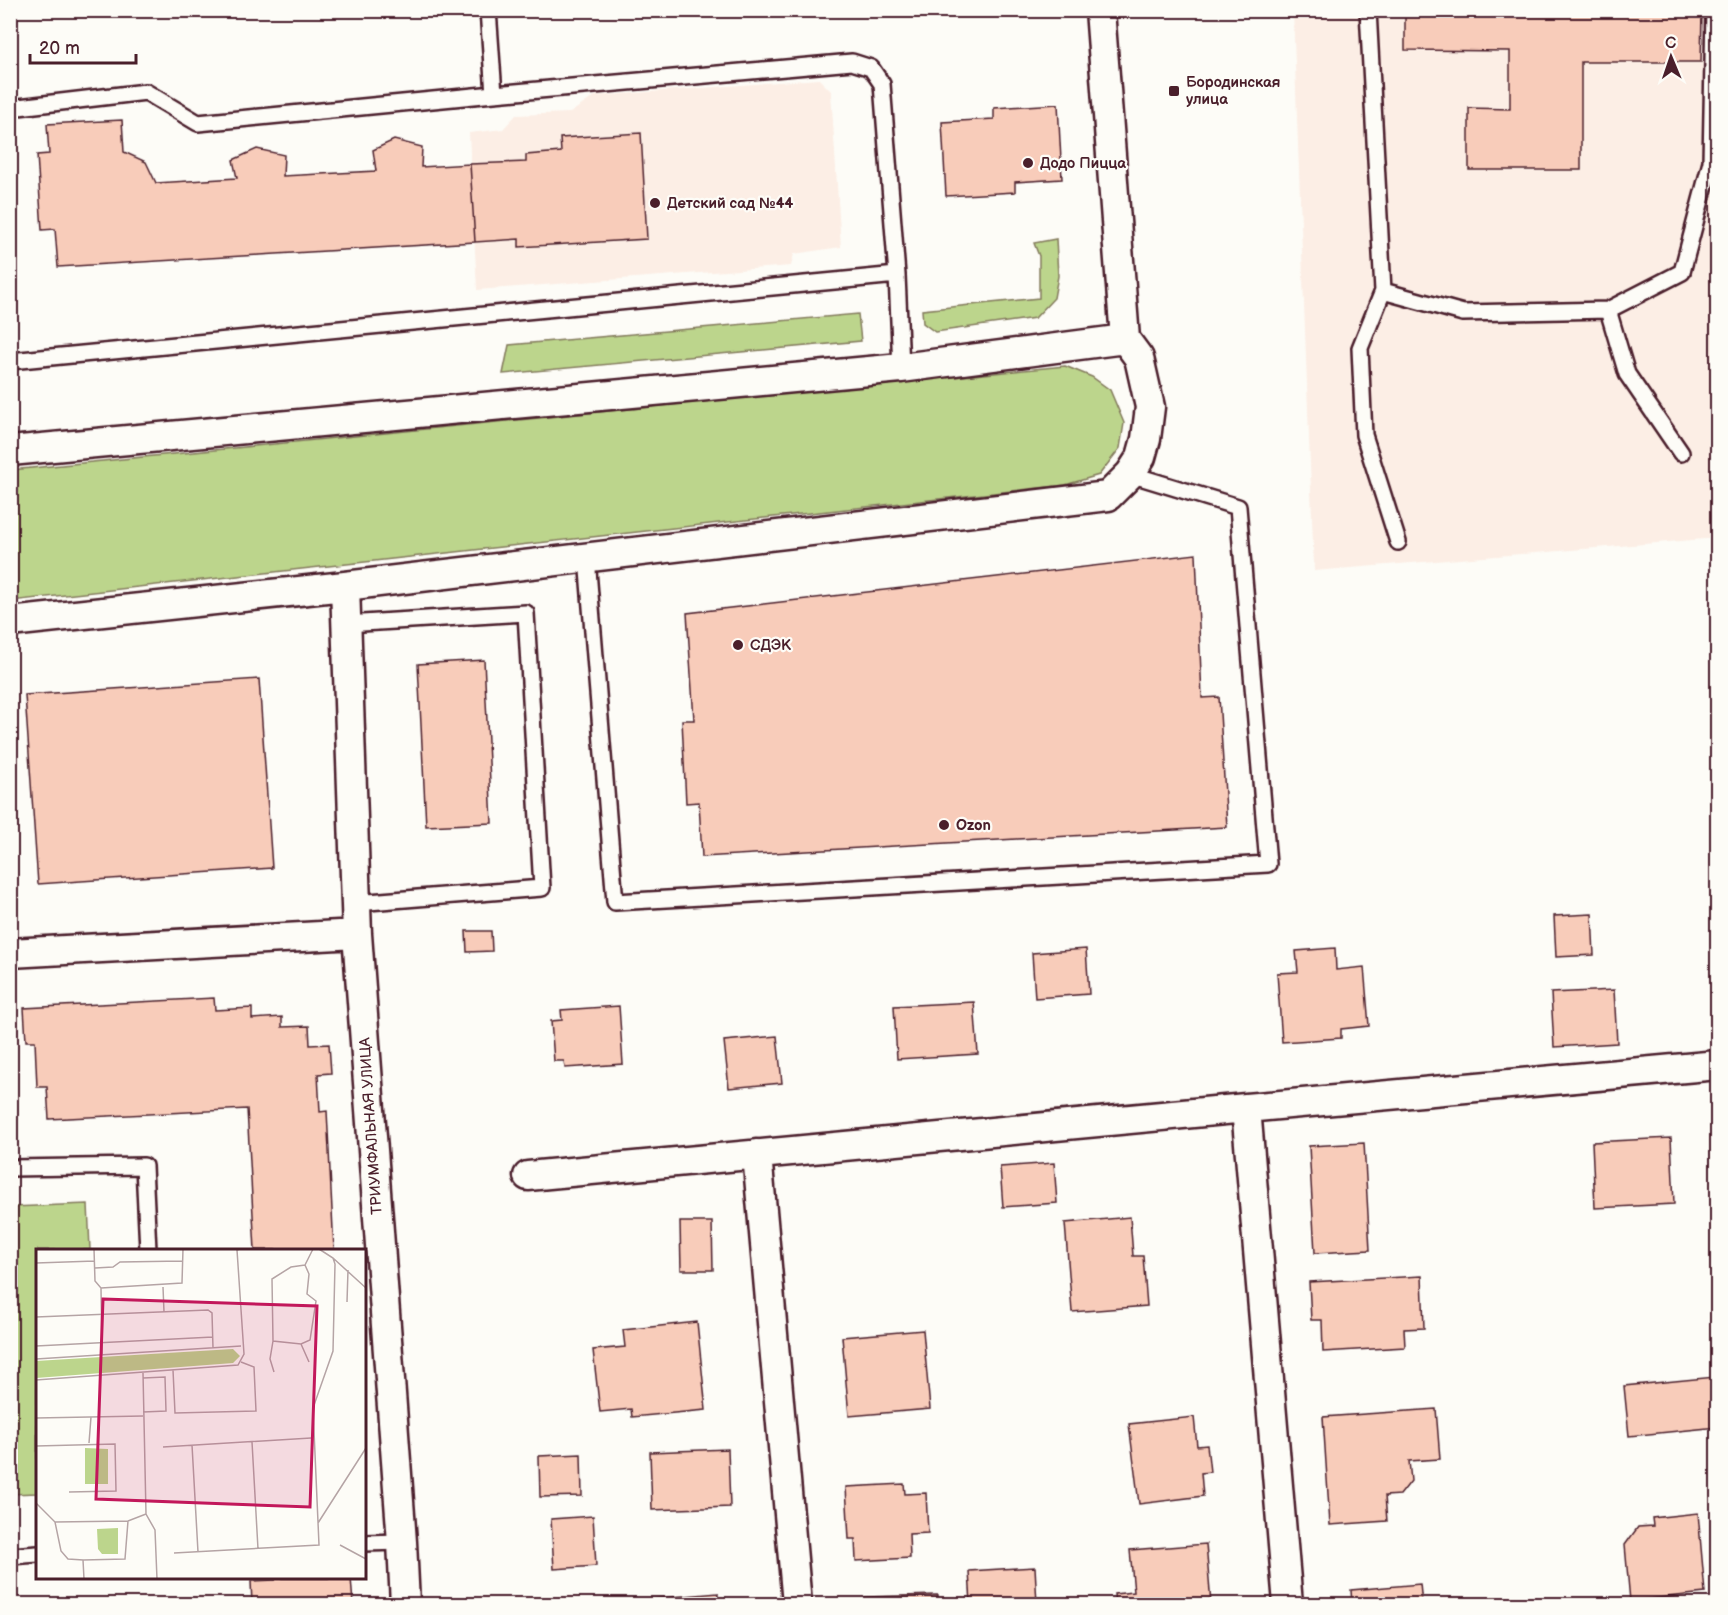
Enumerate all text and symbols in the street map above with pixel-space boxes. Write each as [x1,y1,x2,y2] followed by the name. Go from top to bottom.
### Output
[30,27,136,65] scale bar
[1641,27,1701,87] north arrow
[1665,34,1676,53] text: С
[39,38,80,59] text: 20 m
[1186,73,1280,109] place label: Бородинская улица
[1167,84,1181,98] marker: Бородинская улица
[1040,154,1126,173] place label: Додо Пицца
[1021,156,1035,170] marker: Додо Пицца
[667,194,793,213] place label: Детский сад №44
[648,196,662,210] marker: Детский сад №44
[750,636,792,655] place label: СДЭК
[731,638,745,652] marker: СДЭК
[956,816,991,835] place label: Ozon
[937,818,951,832] marker: Ozon
[355,1036,387,1215] street label: ТРИУМФАЛЬНАЯ УЛИЦА
[36,1249,366,1579] inset map

